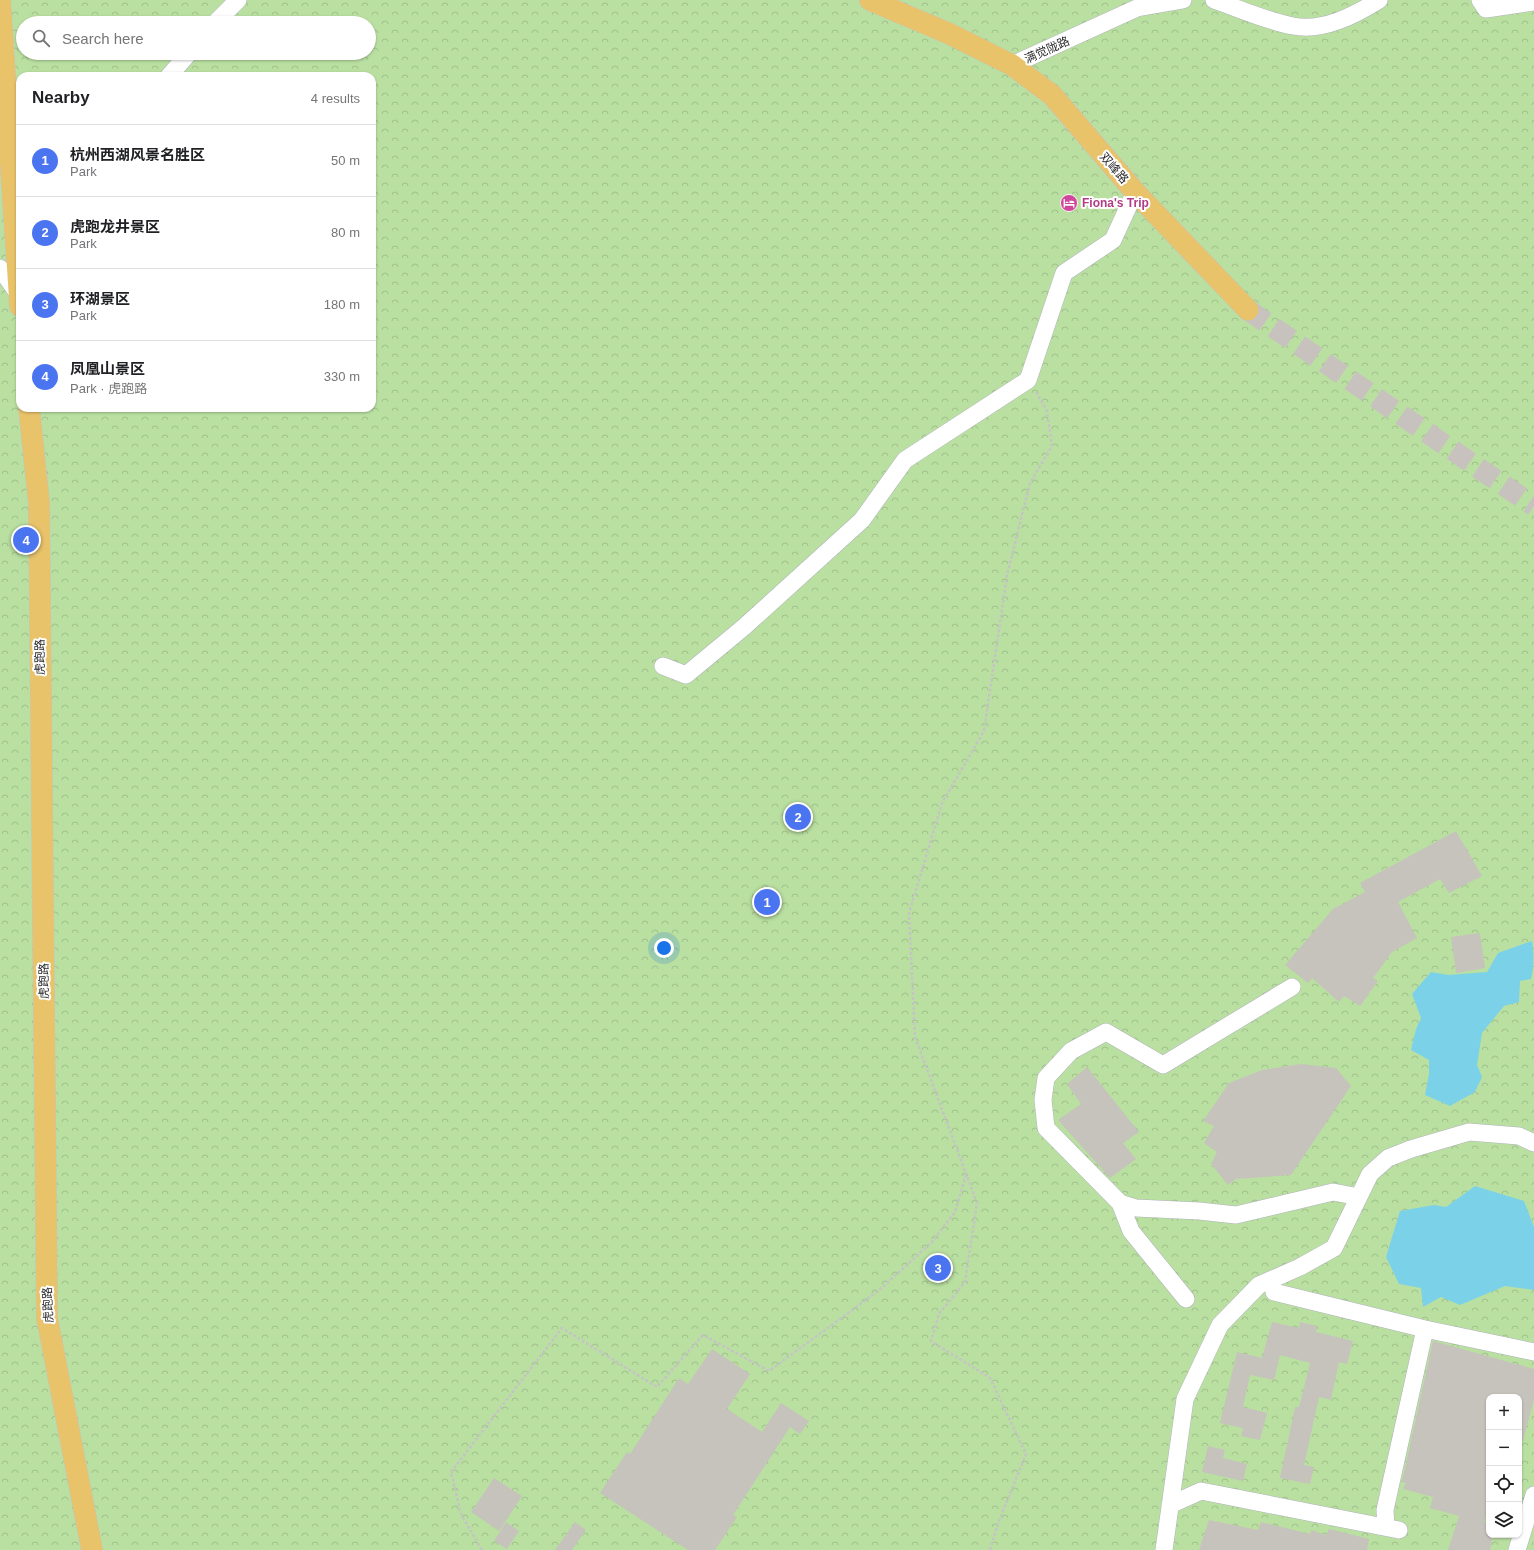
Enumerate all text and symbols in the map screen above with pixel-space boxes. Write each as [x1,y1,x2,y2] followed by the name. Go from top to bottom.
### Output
[16,16,376,60] search box
[30,27,52,49] icon: search
[62,30,144,47] text: Search here
[1022,34,1072,66] street label: 满觉陇路
[32,88,90,107] text: Nearby
[311,91,360,106] text: 4 results
[70,146,205,163] text: 杭州西湖风景名胜区
[1097,150,1131,186] street label: 双峰路
[41,153,49,168] text: 1
[331,153,360,168] text: 50 m
[70,164,97,179] text: Park
[1059,193,1079,213] hotel icon: Fiona's Trip
[1082,196,1149,210] place label: Fiona's Trip
[70,218,160,235] text: 虎跑龙井景区
[41,225,49,240] text: 2
[331,225,360,240] text: 80 m
[70,236,97,251] text: Park
[70,290,130,307] text: 环湖景区
[41,297,49,312] text: 3
[324,297,360,312] text: 180 m
[70,308,97,323] text: Park
[70,360,145,377] text: 凤凰山景区
[41,369,49,384] text: 4
[324,369,360,384] text: 330 m
[70,381,147,396] text: Park · 虎跑路
[13,525,39,555] pin: 4
[33,639,47,675] street label: 虎跑路
[785,802,811,832] pin: 2
[754,887,780,917] pin: 1
[654,938,674,958] your location
[37,963,51,999] street label: 虎跑路
[925,1253,951,1283] pin: 3
[40,1287,56,1323] street label: 虎跑路
[1486,1394,1522,1538] map controls
[1486,1394,1522,1430] button: +
[1486,1430,1522,1466] button: −
[1486,1466,1522,1502] button: locate
[1486,1502,1522,1538] button: layers

